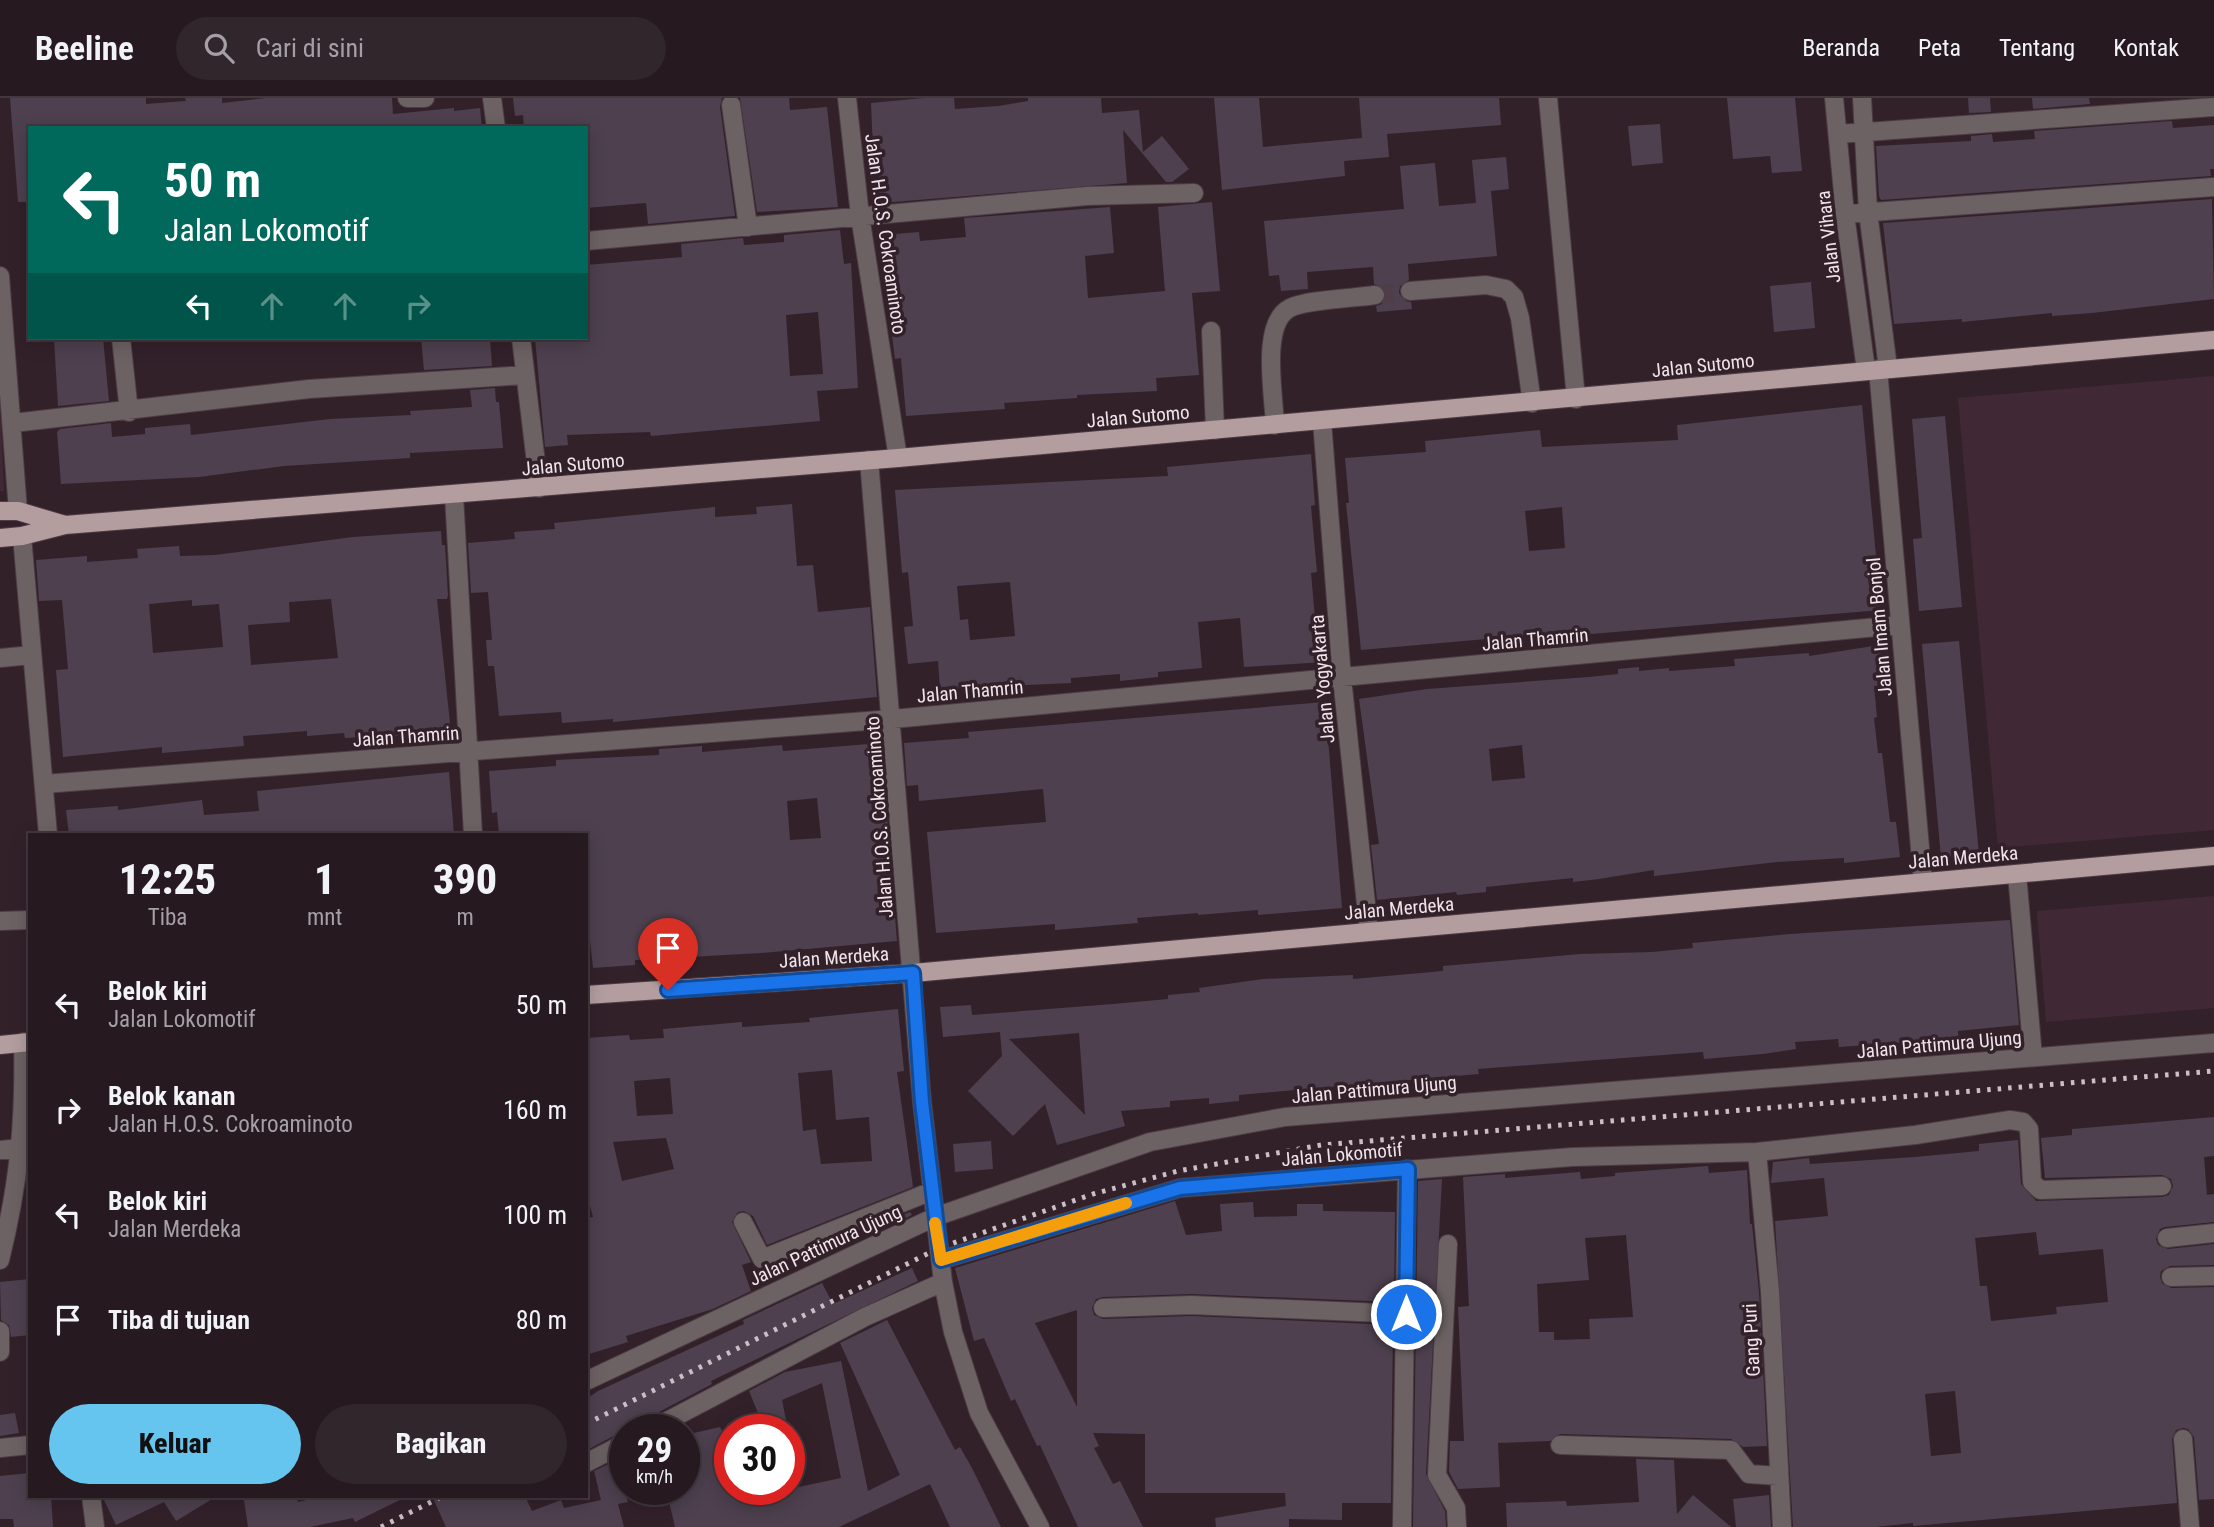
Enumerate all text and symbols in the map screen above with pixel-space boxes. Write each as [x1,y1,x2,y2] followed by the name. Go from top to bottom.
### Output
[176,17,666,80] search box
[35,29,134,68] text: Beeline
[200,29,238,67] icon: search
[256,33,364,63] text: Cari di sini
[1802,34,1880,62] text: Beranda
[1918,34,1961,62] text: Peta
[1999,34,2075,62] text: Tentang
[2113,34,2179,62] text: Kontak
[860,132,911,336] street label: Jalan H.O.S. Cokroaminoto
[164,152,261,209] text: 50 m
[49,154,140,245] icon: left
[1811,189,1846,285] street label: Jalan Vihara
[164,211,369,249] text: Jalan Lokomotif
[180,287,218,325] icon: left
[253,287,291,325] icon: ahead
[326,287,364,325] icon: ahead
[399,287,437,325] icon: right
[1651,349,1756,382] street label: Jalan Sutomo
[1086,401,1190,432] street label: Jalan Sutomo
[521,449,625,480] street label: Jalan Sutomo
[1862,557,1897,697] street label: Jalan Imam Bonjol
[1305,614,1340,744] street label: Jalan Yogyakarta
[1481,623,1589,656] street label: Jalan Thamrin
[916,675,1024,708] street label: Jalan Thamrin
[861,715,898,919] street label: Jalan H.O.S. Cokroaminoto
[352,721,460,752] street label: Jalan Thamrin
[1907,841,2019,874] street label: Jalan Merdeka
[119,855,216,904] text: 12:25
[314,855,335,904] text: 1
[433,855,497,904] text: 390
[1343,892,1455,925] street label: Jalan Merdeka
[148,904,187,931] text: Tiba
[307,904,342,931] text: mnt
[456,904,474,931] text: m
[638,918,698,990] pin
[649,929,687,967] icon: arrive
[778,942,890,973] street label: Jalan Merdeka
[108,976,207,1006] text: Belok kiri
[49,986,87,1024] icon: left
[516,990,567,1020] text: 50 m
[108,1006,255,1033] text: Jalan Lokomotif
[1856,1026,2022,1063] street label: Jalan Pattimura Ujung
[1291,1071,1457,1108] street label: Jalan Pattimura Ujung
[108,1081,235,1111] text: Belok kanan
[49,1091,87,1129] icon: right
[503,1095,567,1125] text: 160 m
[108,1111,353,1138] text: Jalan H.O.S. Cokroaminoto
[1280,1138,1404,1171] street label: Jalan Lokomotif
[108,1186,207,1216] text: Belok kiri
[49,1196,87,1234] icon: left
[503,1200,567,1230] text: 100 m
[745,1200,905,1291] street label: Jalan Pattimura Ujung
[108,1216,241,1243] text: Jalan Merdeka
[1369,1277,1443,1351] position arrow
[49,1301,87,1339] icon: arrive
[1738,1303,1765,1377] street label: Gang Puri
[108,1305,250,1335] text: Tiba di tujuan
[516,1305,567,1335] text: 80 m
[49,1404,301,1484] button: Keluar
[315,1404,567,1484] button: Bagikan
[714,1414,805,1505] speed limit sign: 30
[637,1430,672,1471] text: 29
[636,1466,673,1487] text: km/h

